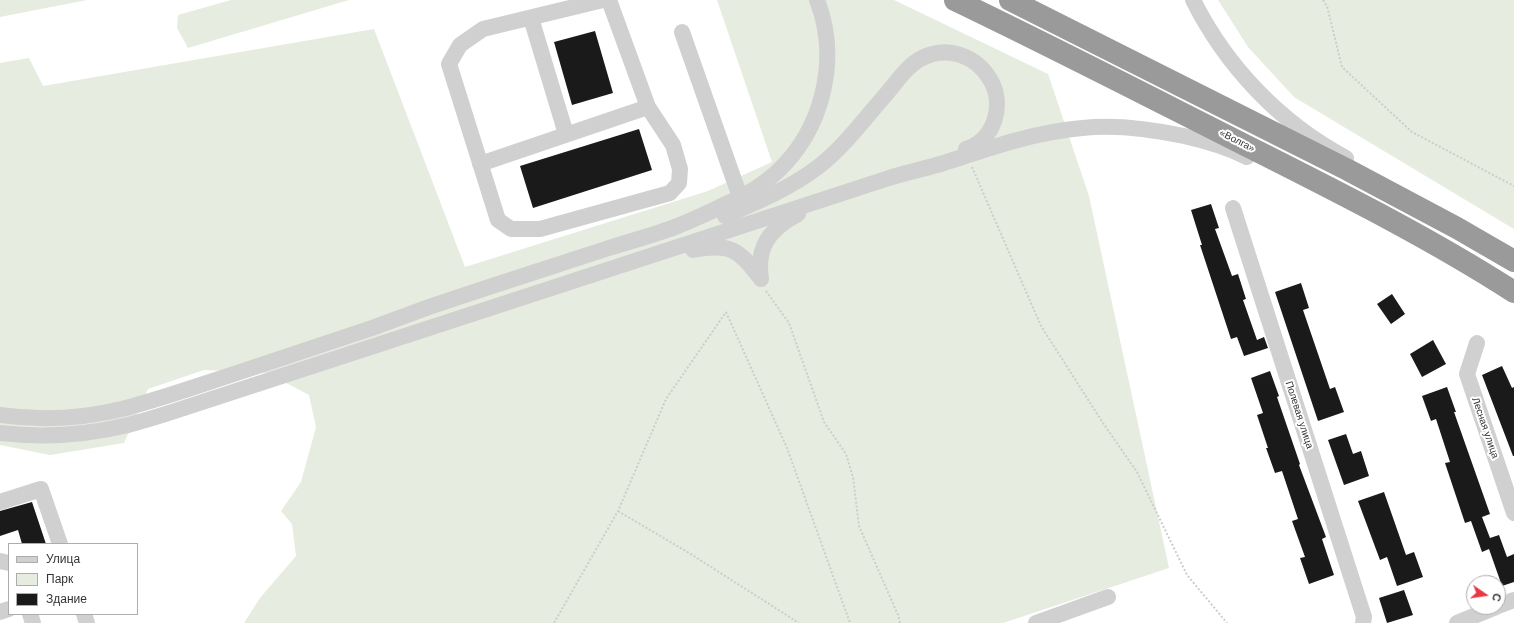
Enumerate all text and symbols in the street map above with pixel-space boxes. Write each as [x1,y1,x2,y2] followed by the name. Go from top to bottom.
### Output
[1217,127,1257,155] street label: «Волга»
[1282,380,1316,450] street label: Полевая улица
[1469,396,1501,460] street label: Лесная улица
[8,543,138,615] legend
[46,552,80,566] text: Улица
[46,572,73,586] text: Парк
[1466,575,1506,615] north arrow
[46,592,87,606] text: Здание
[1490,592,1503,603] text: С

